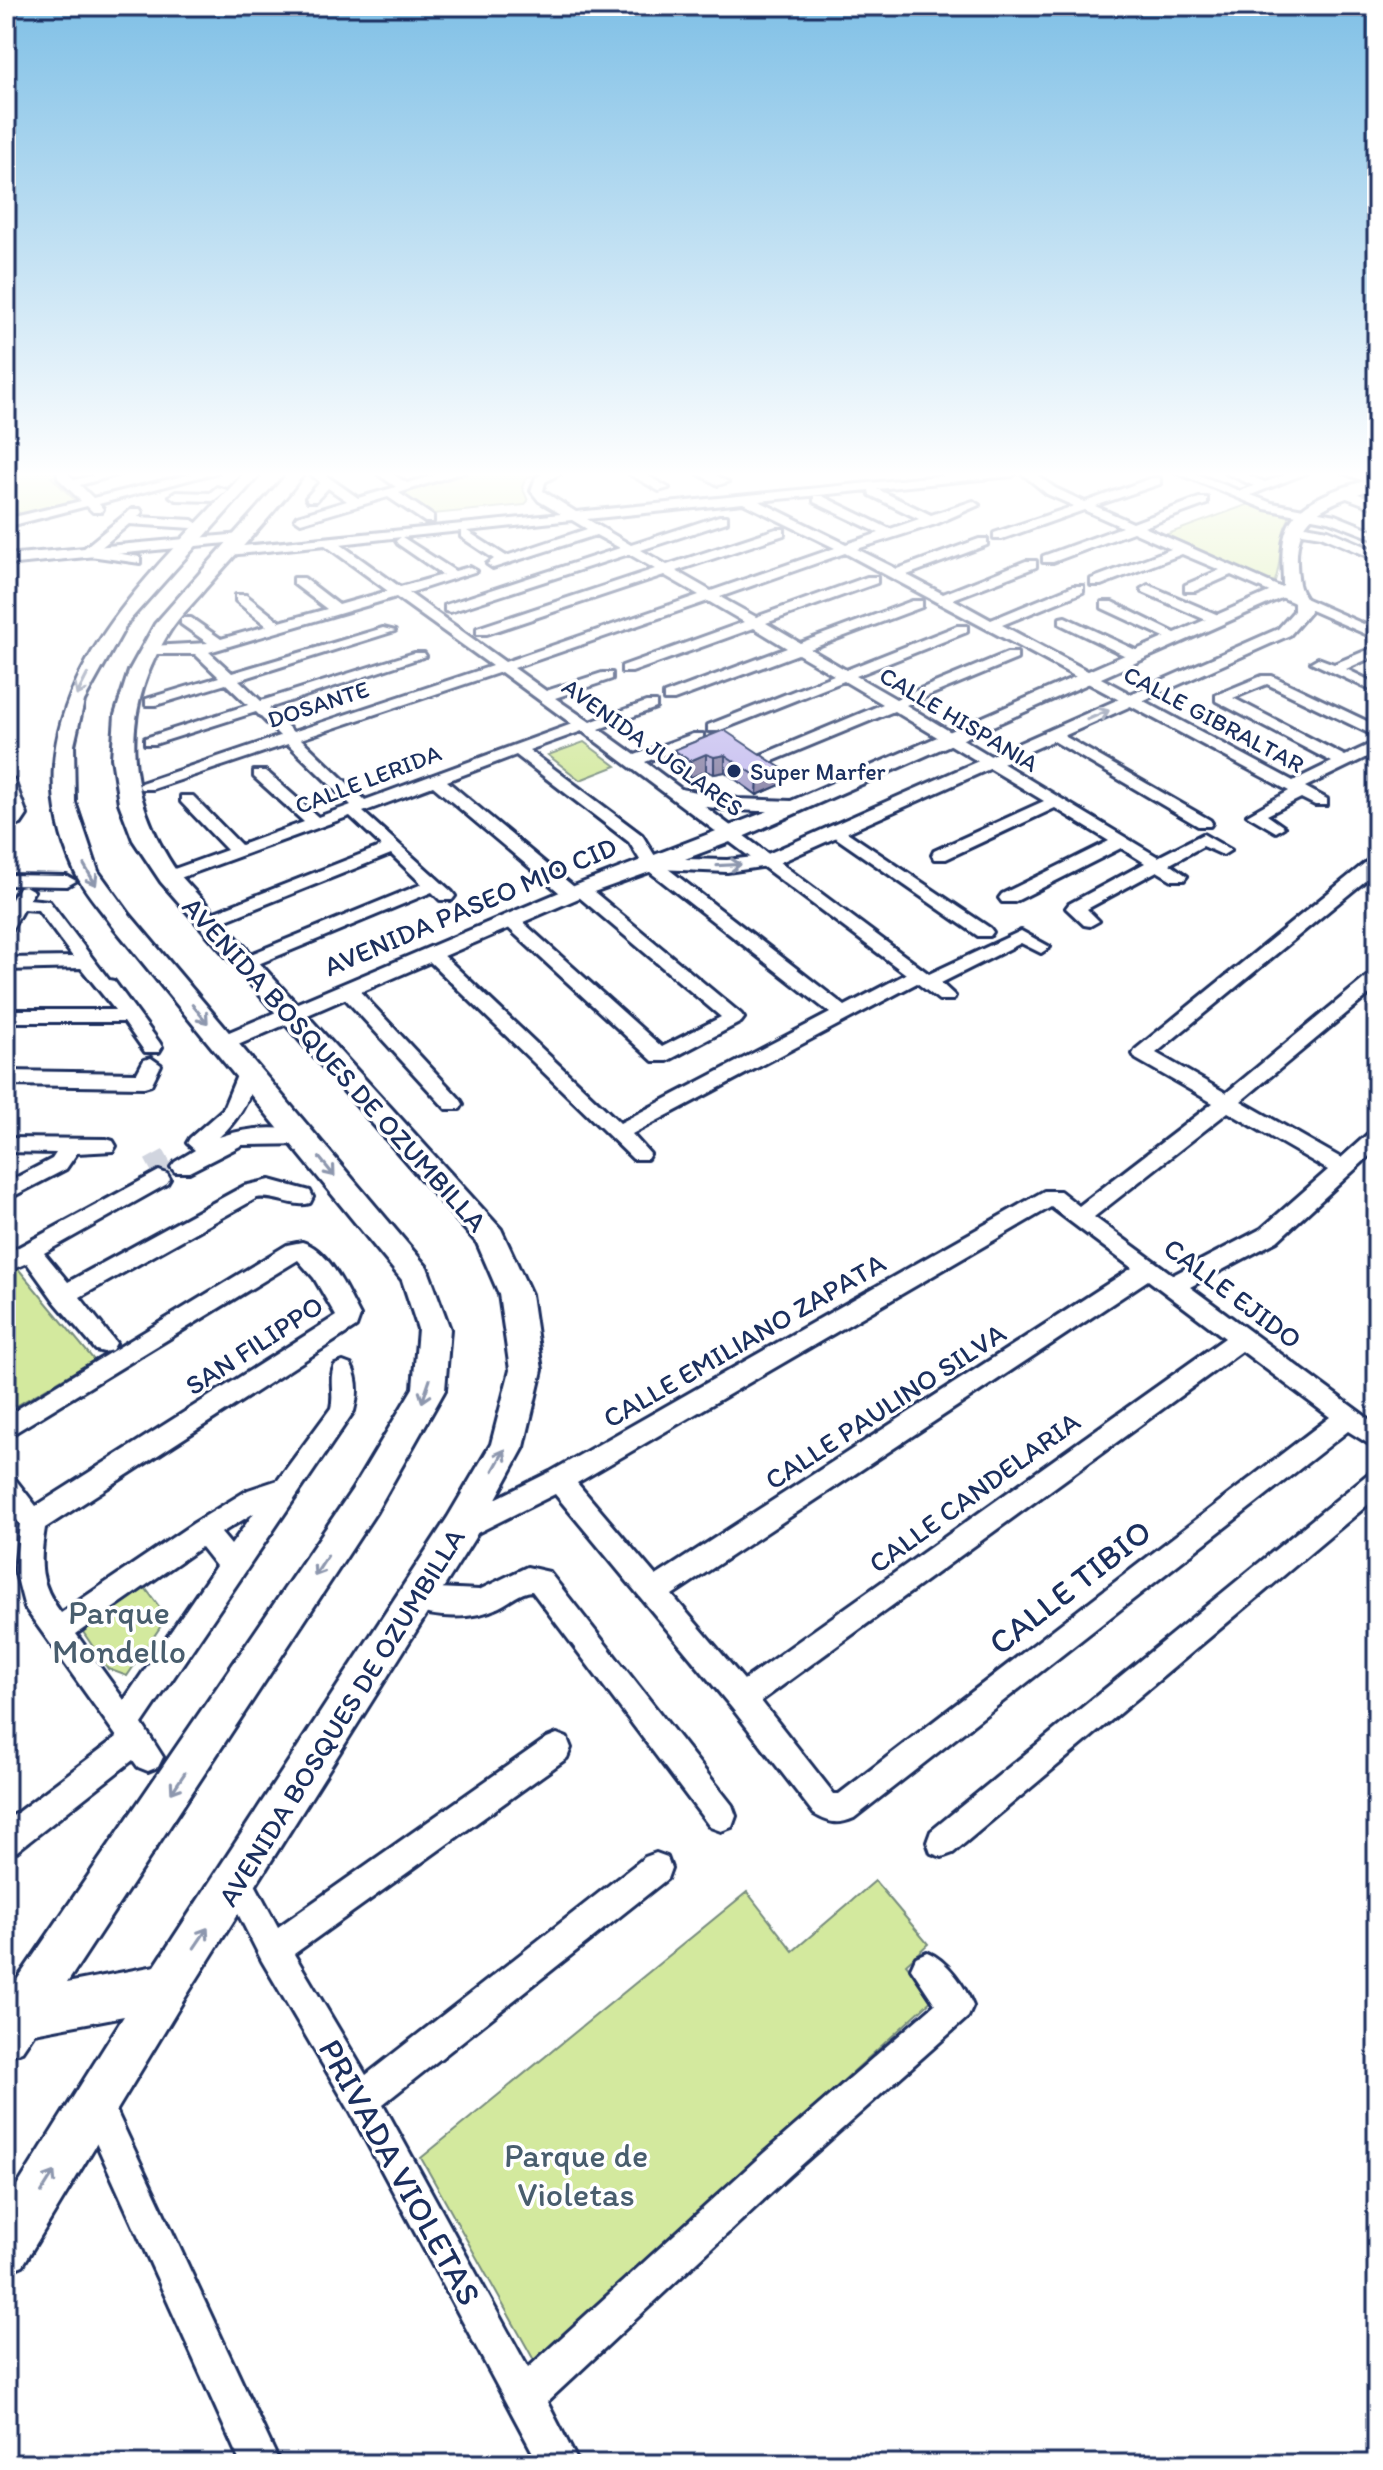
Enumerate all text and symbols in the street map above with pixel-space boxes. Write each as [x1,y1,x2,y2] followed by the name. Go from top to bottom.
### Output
[1119,659,1309,779] street label: CALLE GIBRALTAR
[874,660,1044,778] street label: CALLE HISPANIA
[557,672,749,822] street label: AVENIDA JUGLARES
[74,673,90,696] one-way arrow
[264,674,372,734] street label: DOSANTE
[1085,706,1110,721] one-way arrow
[291,738,445,820] street label: CALLE LERIDA
[750,757,886,786] place label: Super Marfer
[725,762,743,780] marker: Super Marfer
[319,829,621,983] street label: AVENIDA PASEO MIO CID
[715,857,742,872] one-way arrow
[82,863,98,886] one-way arrow
[175,889,495,1239] street label: AVENIDA BOSQUES DE OZUMBILLA
[191,1004,209,1024] one-way arrow
[318,1156,336,1177] one-way arrow
[1157,1230,1309,1356] street label: CALLE EJIDO
[597,1245,891,1435] street label: CALLE EMILIANO ZAPATA
[179,1288,329,1402] street label: SAN FILIPPO
[758,1315,1012,1497] street label: CALLE PAULINO SILVA
[417,1378,432,1403] one-way arrow
[862,1404,1086,1580] street label: CALLE CANDELARIA
[491,1449,507,1472] one-way arrow
[980,1511,1160,1663] street label: CALLE TIBIO
[210,1522,472,1912] street label: AVENIDA BOSQUES DE OZUMBILLA
[313,1554,329,1577] one-way arrow
[52,1592,186,1672] park label: Parque Mondello
[169,1771,186,1793] one-way arrow
[192,1927,209,1949] one-way arrow
[310,2032,490,2312] street label: PRIVADA VIOLETAS
[504,2135,648,2215] park label: Parque de Violetas
[40,2171,56,2194] one-way arrow

